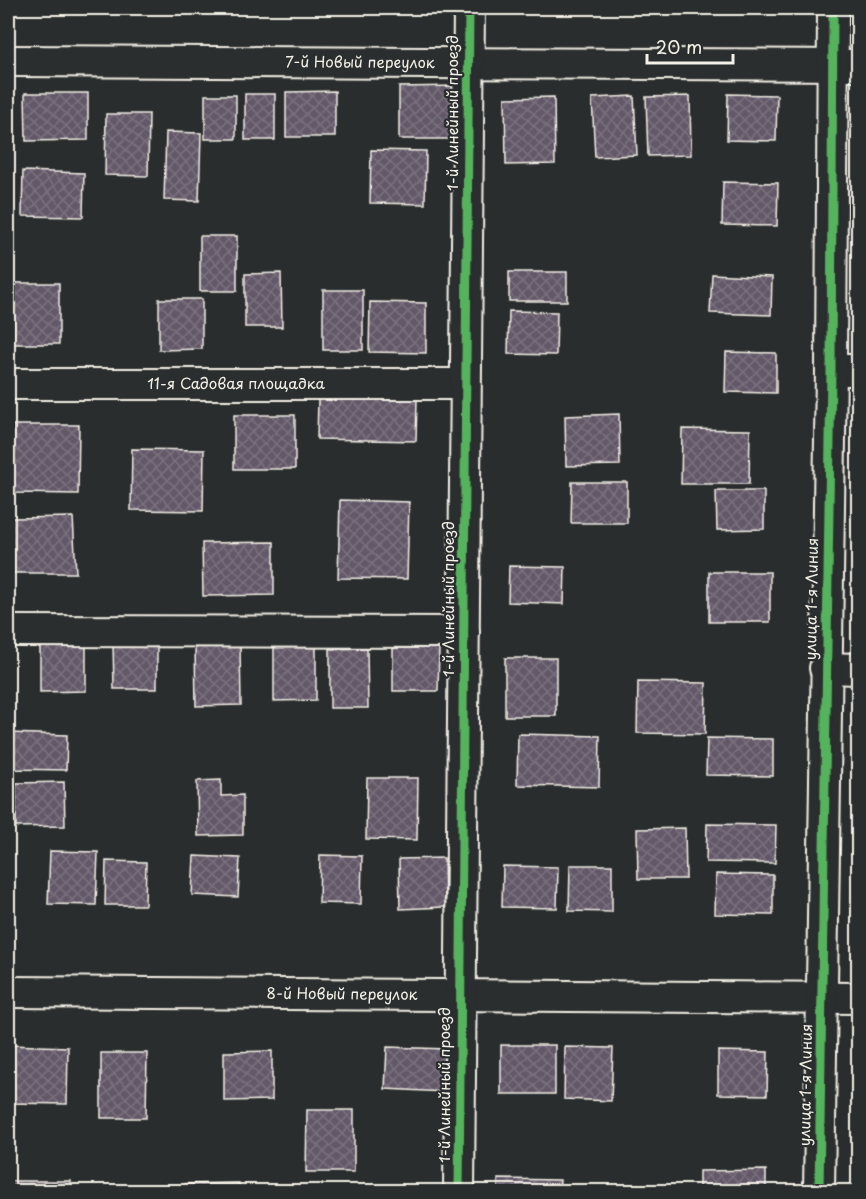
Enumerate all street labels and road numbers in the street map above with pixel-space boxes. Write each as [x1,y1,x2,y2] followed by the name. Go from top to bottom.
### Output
[440,35,463,191] street label: 1-й Линейный проезд
[285,49,435,73] street label: 7-й Новый переулок
[147,371,326,394] street label: 11-я Садовая площадка
[436,521,459,677] street label: 1-й Линейный проезд
[798,538,823,660] street label: улица 1-я Линия
[266,981,418,1005] street label: 8-й Новый переулок
[432,1007,455,1163] street label: 1-й Линейный проезд
[792,1024,817,1146] street label: улица 1-я Линия

